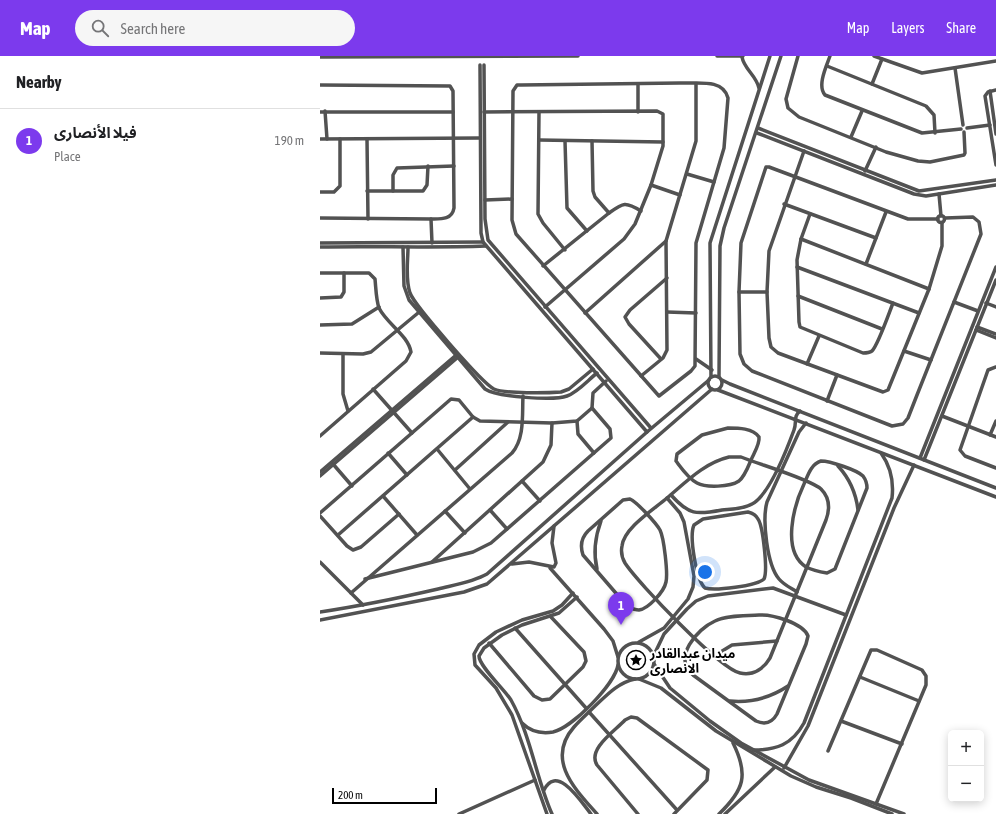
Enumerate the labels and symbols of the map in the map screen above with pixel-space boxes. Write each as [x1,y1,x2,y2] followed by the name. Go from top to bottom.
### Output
[695,562,715,582] your location
[608,592,634,625] pin: 1
[649,646,735,676] place label: ميدان عبدالقادر الانصارى
[625,649,647,671] place icon: ميدان عبدالقادر الانصارى
[332,786,437,805] scale bar

